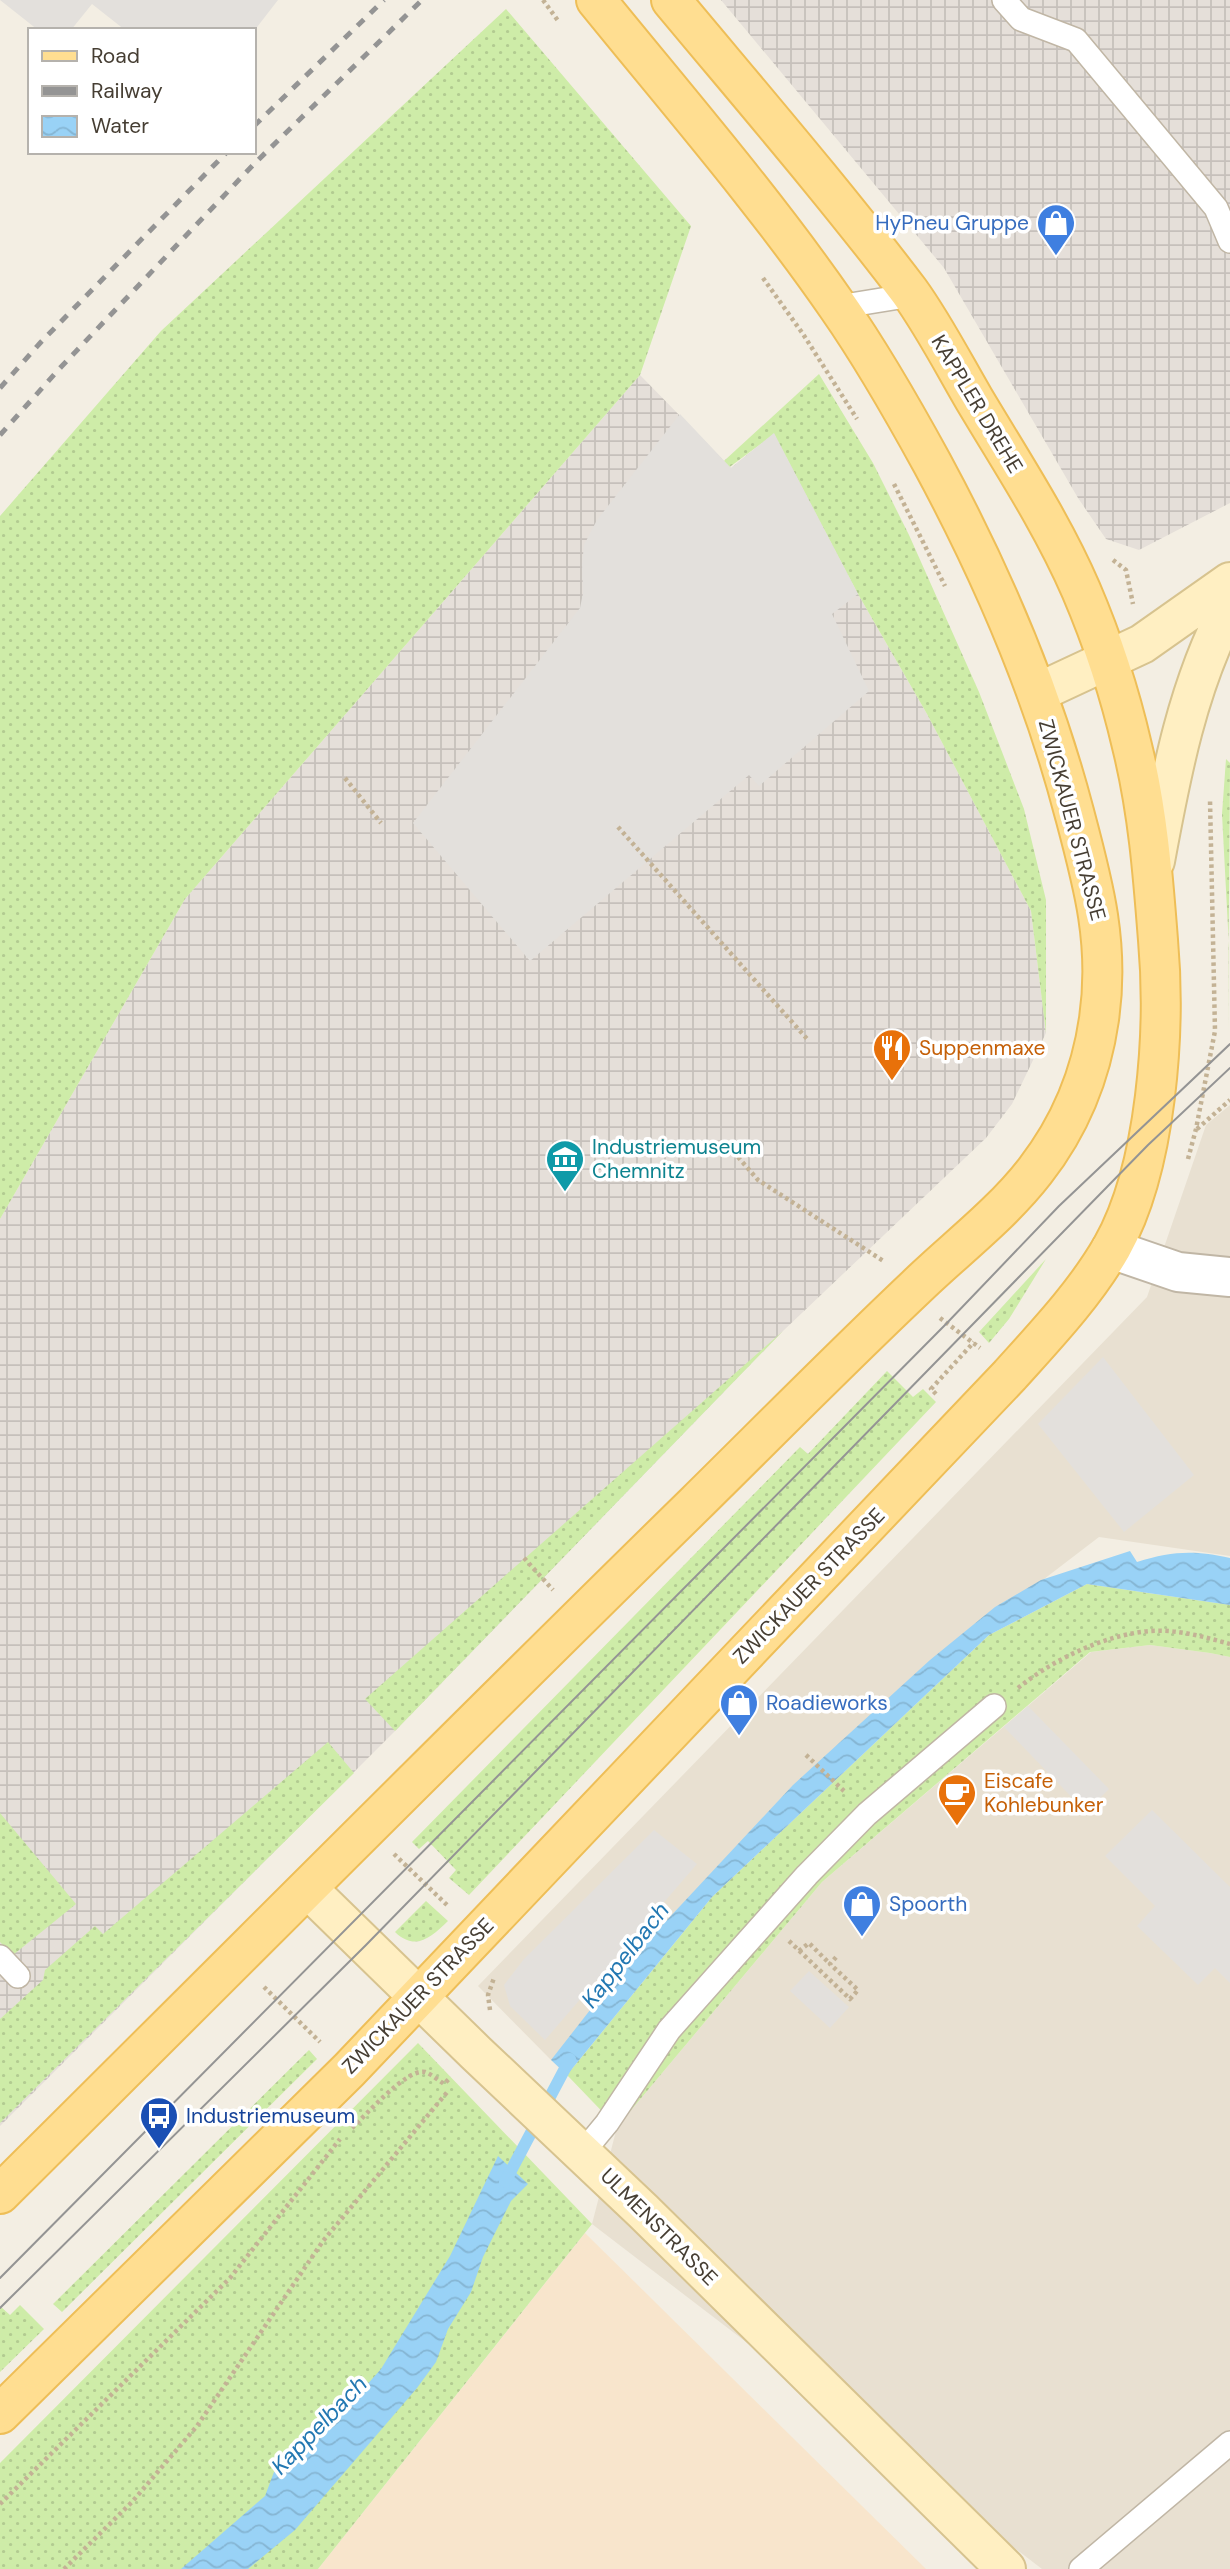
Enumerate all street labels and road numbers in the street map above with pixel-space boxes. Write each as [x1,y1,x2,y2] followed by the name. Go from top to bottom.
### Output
[925,330,1029,478] street label: KAPPLER DREHE
[1032,716,1112,924] street label: ZWICKAUER STRASSE
[727,1502,891,1670] street label: ZWICKAUER STRASSE
[336,1912,500,2080] street label: ZWICKAUER STRASSE
[594,2162,724,2292] street label: ULMENSTRASSE

